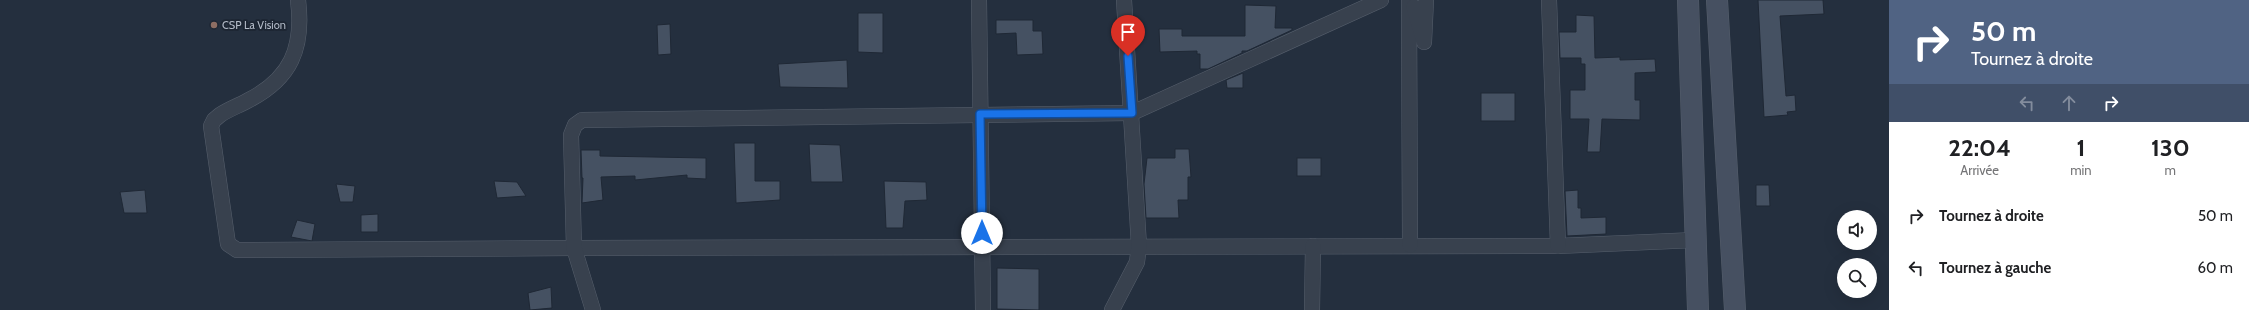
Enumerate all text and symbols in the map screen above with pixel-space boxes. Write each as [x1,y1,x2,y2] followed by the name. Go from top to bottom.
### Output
[1971,14,2036,48] text: 50 m
[1111,15,1145,56] pin
[1905,16,1957,68] icon: right
[222,18,286,32] place label: CSP La Vision
[209,20,219,30] marker: CSP La Vision
[1117,21,1139,43] icon: arrive
[1971,48,2093,70] text: Tournez à droite
[2016,92,2038,114] icon: left
[2058,92,2080,114] icon: ahead
[2100,92,2122,114] icon: right
[1948,133,2011,162] text: 22:04
[2076,133,2085,162] text: 1
[2151,133,2190,162] text: 130
[1960,162,1999,178] text: Arrivée
[2070,162,2092,178] text: min
[2165,162,2176,178] text: m
[1905,205,1927,227] icon: right
[1939,207,2044,225] text: Tournez à droite
[2198,207,2233,225] text: 50 m
[1837,210,1877,298] map controls
[1837,210,1877,250] button: sound
[961,212,1003,254] position arrow
[1905,257,1927,279] icon: left
[1837,258,1877,298] button: search
[1939,259,2051,277] text: Tournez à gauche
[2197,259,2233,277] text: 60 m

